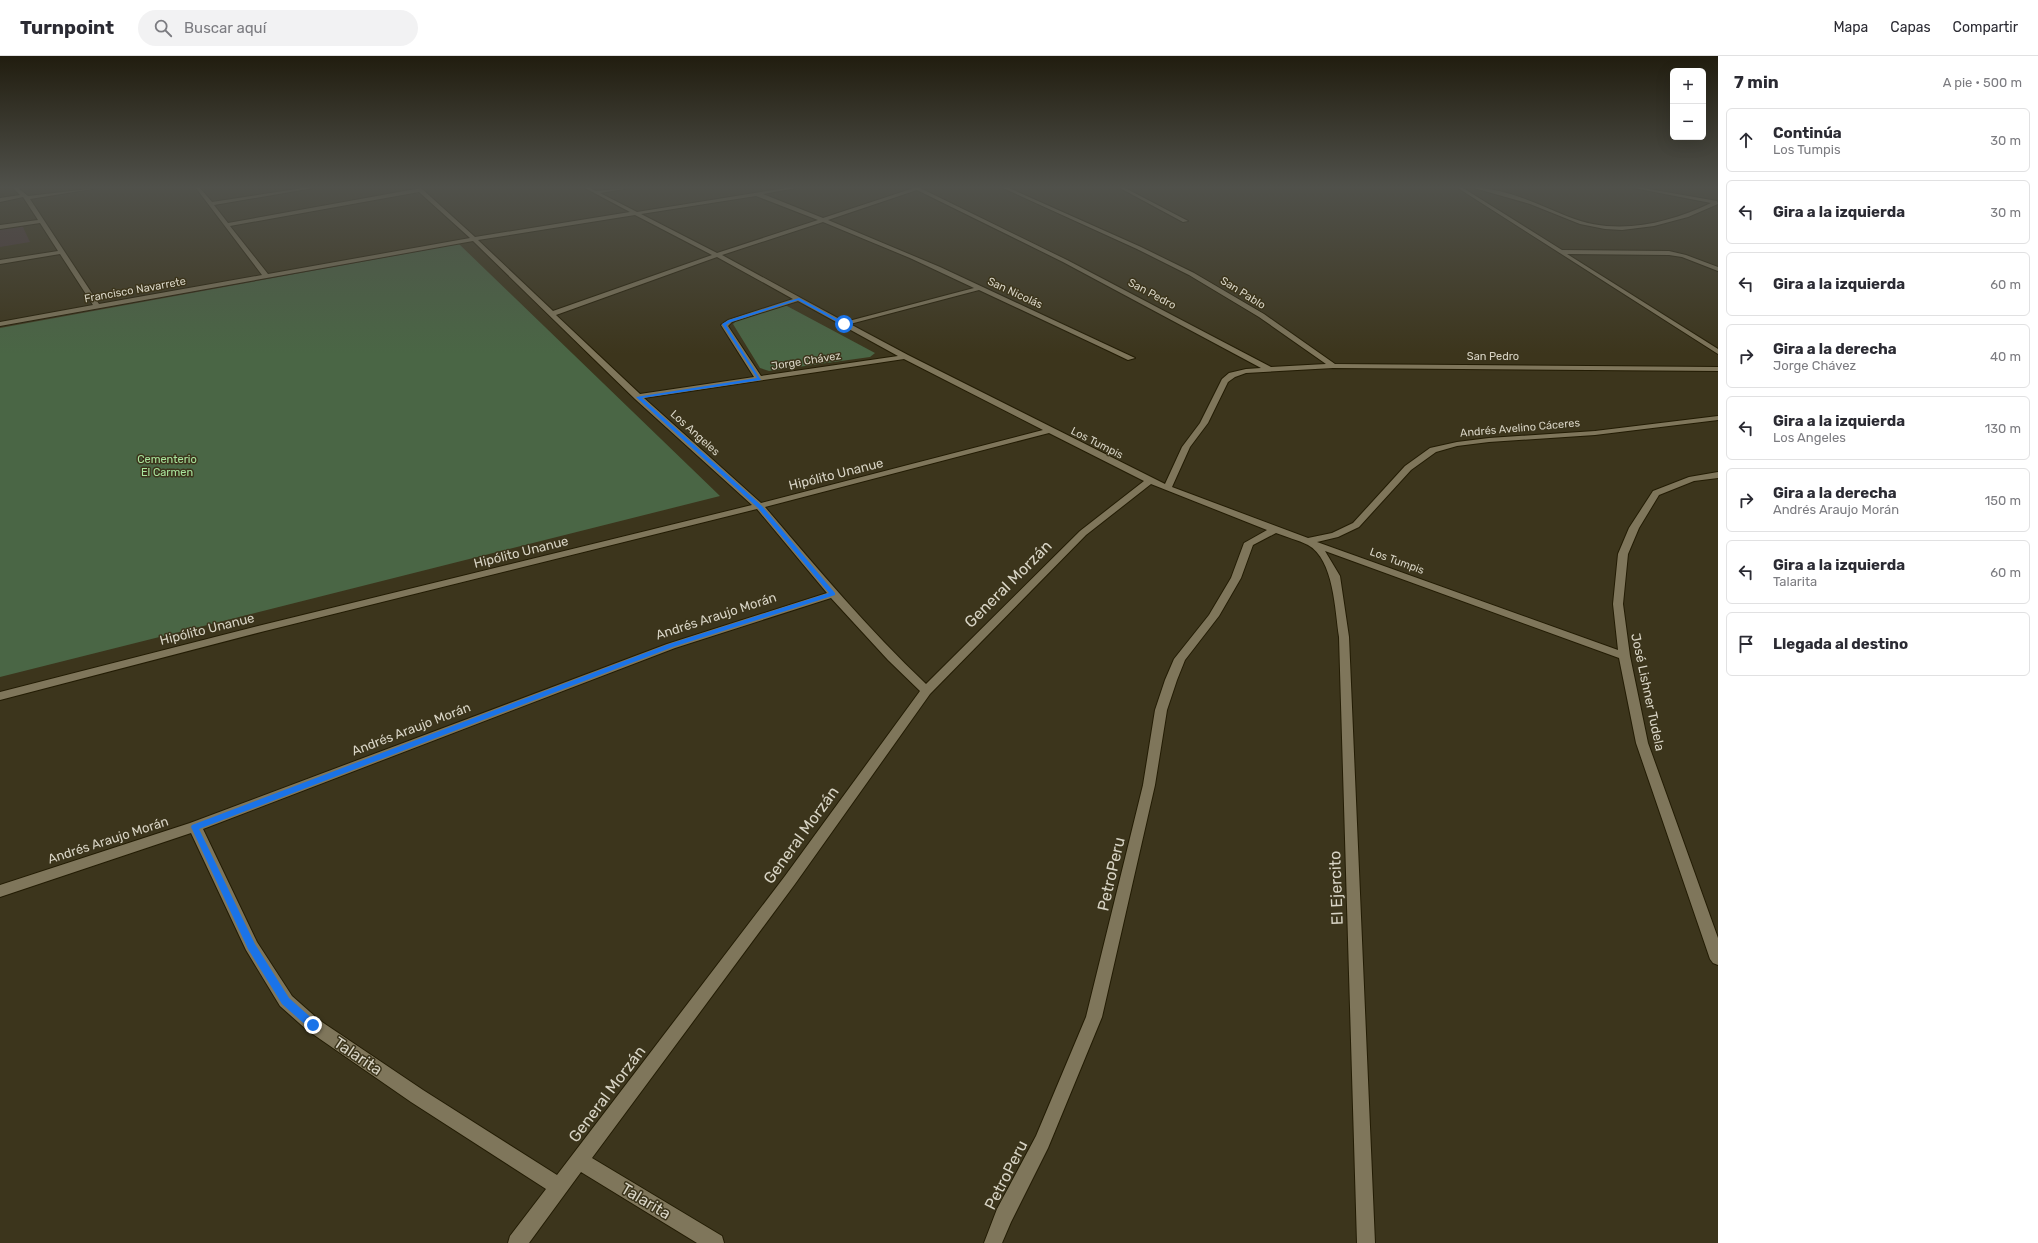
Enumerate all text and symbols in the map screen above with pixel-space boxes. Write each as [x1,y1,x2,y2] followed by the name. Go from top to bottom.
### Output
[138,10,418,46] search box
[20,16,114,39] text: Turnpoint
[152,17,174,39] icon: search
[184,19,266,37] text: Buscar aquí
[1833,19,1868,36] text: Mapa
[1890,19,1931,36] text: Capas
[1953,19,2018,36] text: Compartir
[1670,68,1706,140] map controls
[1670,68,1706,104] button: +
[1734,72,1779,92] text: 7 min
[1943,75,2022,90] text: A pie · 500 m
[1670,104,1706,140] button: −
[1773,124,1842,142] text: Continúa
[1735,129,1757,151] icon: ahead
[1990,133,2021,148] text: 30 m
[1773,142,1841,157] text: Los Tumpis
[1735,201,1757,223] icon: left
[1773,203,1905,221] text: Gira a la izquierda
[1990,205,2021,220] text: 30 m
[1735,273,1757,295] icon: left
[1218,274,1268,312] street label: San Pablo
[83,275,187,305] street label: Francisco Navarrete
[985,275,1045,312] street label: San Nicolás
[1773,275,1905,293] text: Gira a la izquierda
[1126,276,1178,312] street label: San Pedro
[1990,277,2021,292] text: 60 m
[835,315,853,333] route start
[1773,340,1897,358] text: Gira a la derecha
[1735,345,1757,367] icon: right
[770,349,842,373] street label: Jorge Chávez
[1990,349,2021,364] text: 40 m
[1467,350,1519,363] street label: San Pedro
[1773,358,1856,373] text: Jorge Chávez
[668,408,723,459] street label: Los Angeles
[1773,412,1905,430] text: Gira a la izquierda
[1459,416,1581,440] street label: Andrés Avelino Cáceres
[1735,417,1757,439] icon: left
[1985,421,2021,436] text: 130 m
[1069,424,1126,462] street label: Los Tumpis
[1773,430,1846,445] text: Los Angeles
[137,453,197,479] park label: Cementerio El Carmen
[787,455,885,493] street label: Hipólito Unanue
[1773,484,1897,502] text: Gira a la derecha
[1735,489,1757,511] icon: right
[1985,493,2021,508] text: 150 m
[1773,502,1899,517] text: Andrés Araujo Morán
[472,533,570,571] street label: Hipólito Unanue
[960,536,1056,632] street label: General Morzán
[1368,545,1426,577] street label: Los Tumpis
[1773,556,1905,574] text: Gira a la izquierda
[1735,561,1757,583] icon: left
[1990,565,2021,580] text: 60 m
[1773,574,1817,589] text: Talarita
[654,589,778,643] street label: Andrés Araujo Morán
[158,610,256,648] street label: Hipólito Unanue
[1628,632,1668,752] street label: José Lishner Tudela
[1735,633,1757,655] icon: arrive
[1773,635,1908,653] text: Llegada al destino
[349,699,473,759] street label: Andrés Araujo Morán
[759,783,843,887] street label: General Morzán
[46,813,170,867] street label: Andrés Araujo Morán
[1093,835,1129,913] street label: PetroPeru
[1325,850,1347,926] street label: El Ejercito
[304,1016,322,1034] route end
[330,1033,386,1079] street label: Talarita
[565,1042,649,1146] street label: General Morzán
[980,1137,1032,1213] street label: PetroPeru
[618,1179,674,1223] street label: Talarita

